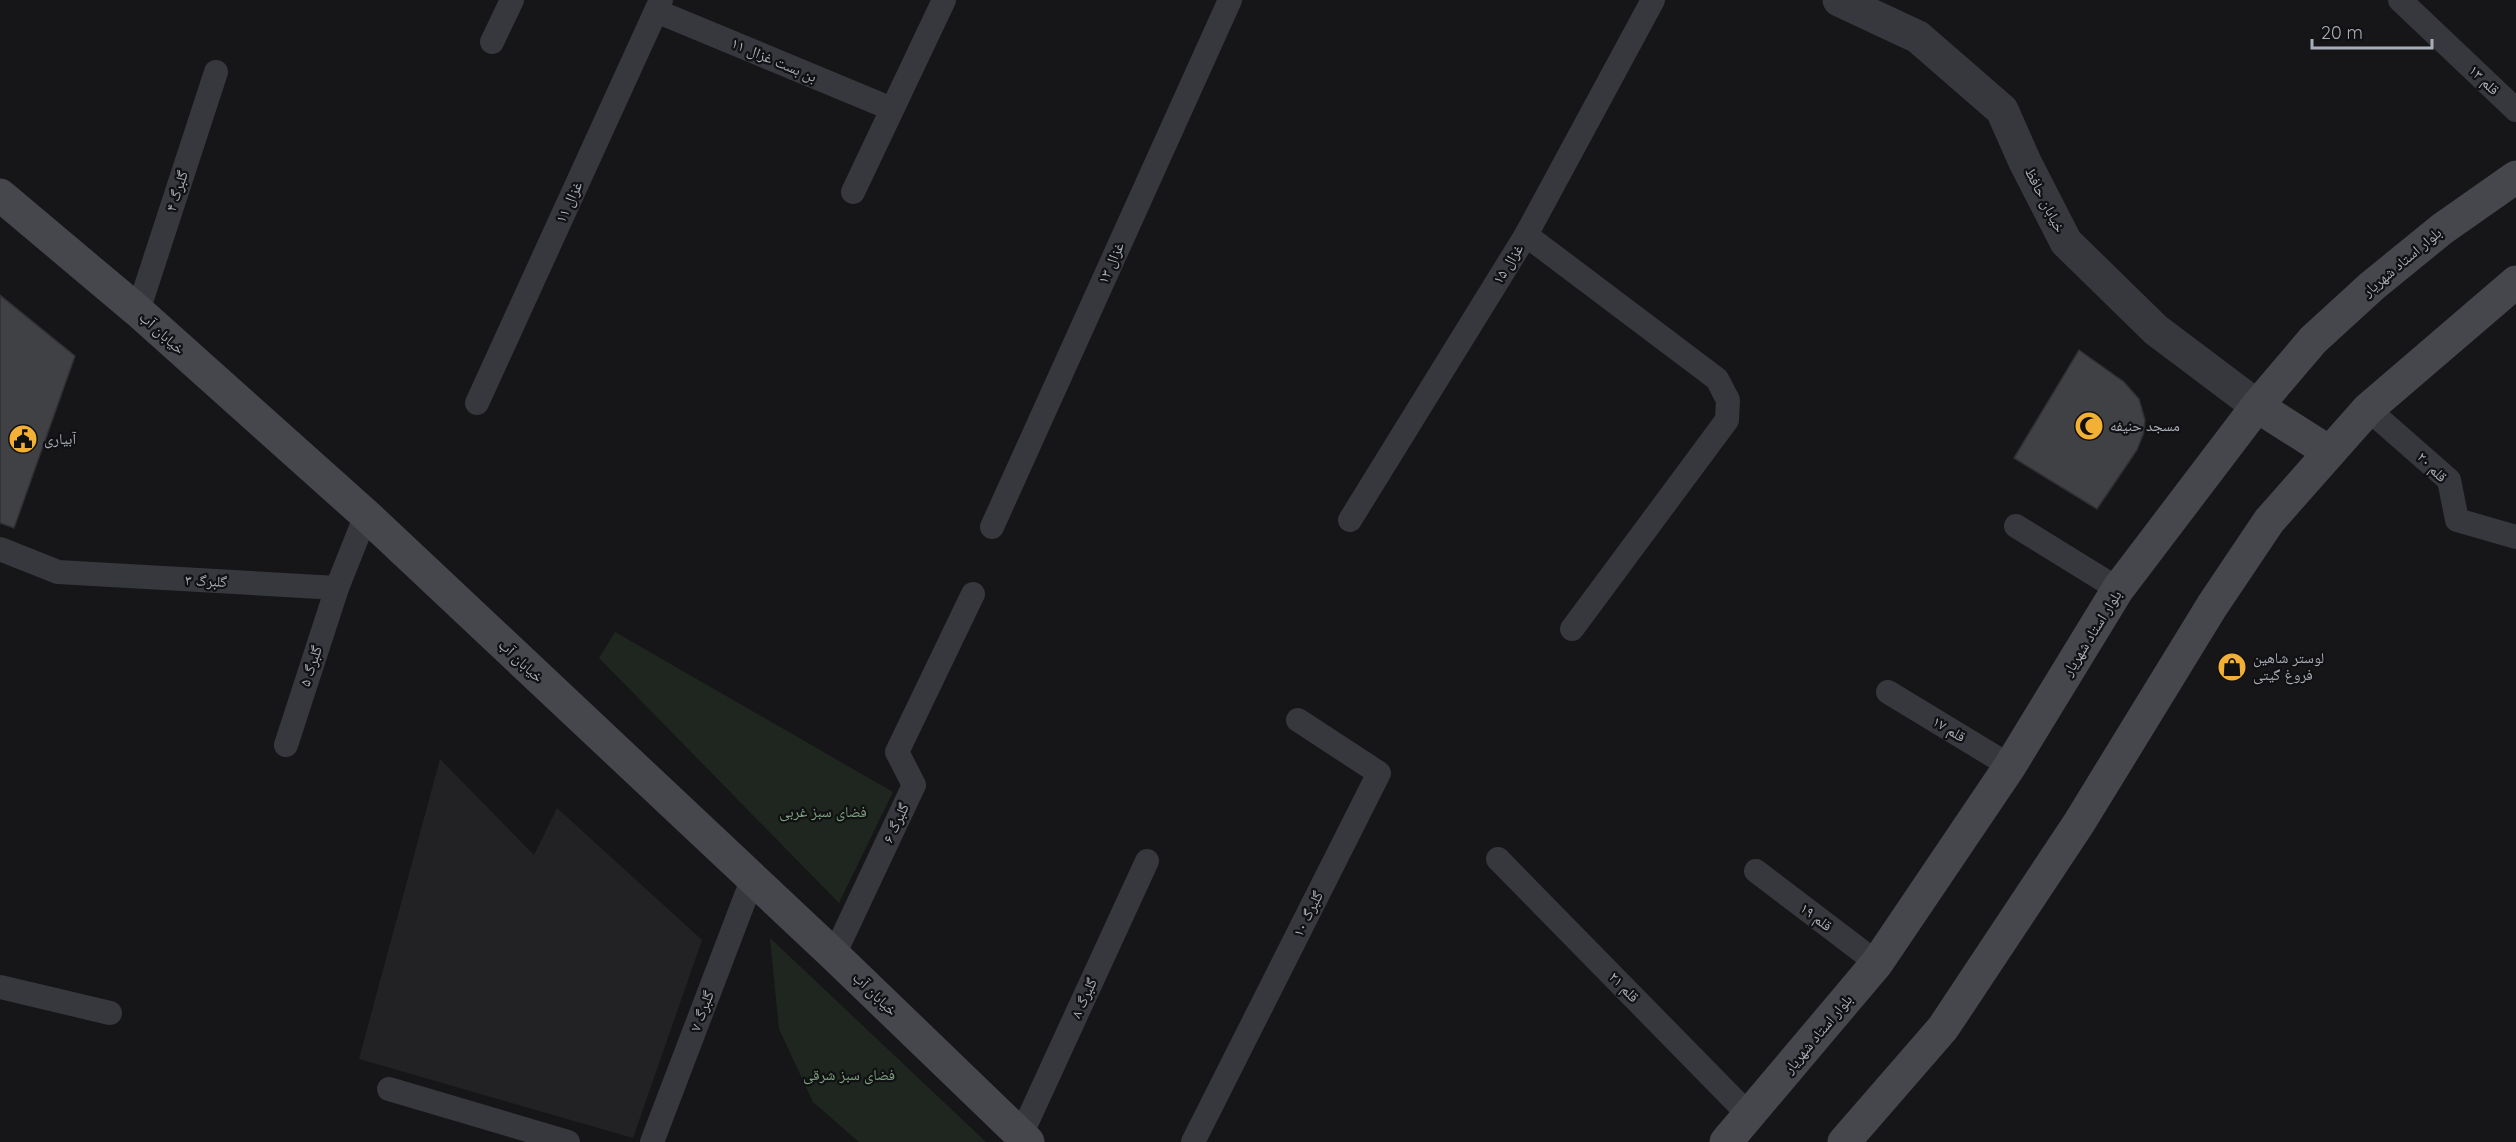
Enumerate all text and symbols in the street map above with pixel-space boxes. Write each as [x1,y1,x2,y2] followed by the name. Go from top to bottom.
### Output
[2312,12,2432,50] scale bar
[2321,21,2363,44] text: 20 m
[728,33,820,87] street label: بن بست غزال ۱۱
[2464,60,2504,100] street label: قلم ۱۳
[2020,164,2070,236] street label: خیابان حافظ
[161,168,192,214] street label: گلبرگ ۴
[551,178,587,226] street label: غزال ۱۱
[2357,223,2445,301] street label: بلوار استاد شهریار
[1093,239,1129,287] street label: غزال ۱۳
[1488,240,1528,288] street label: غزال ۱۵
[135,307,189,359] street label: خیابان آب
[2073,410,2105,442] mosque icon: مسجد حنیفه
[2110,416,2180,435] place label: مسجد حنیفه
[7,423,39,455] public building icon: آبیاری
[44,429,77,449] place label: آبیاری
[2412,447,2452,487] street label: قلم ۲۰
[185,570,228,591] street label: گلبرگ ۳
[2057,586,2125,680] street label: بلوار استاد شهریار
[494,635,548,687] street label: خیابان آب
[295,643,326,689] street label: گلبرگ ۵
[2253,648,2324,685] place label: لوستر شاهین فروغ گیتی
[2216,651,2248,683] shop icon: لوستر شاهین فروغ گیتی
[1929,711,1969,747] street label: قلم ۱۷
[878,799,913,846] street label: گلبرگ ۶
[779,802,867,822] park label: فضای سبز غربی
[1288,887,1327,940] street label: گلبرگ ۱۰
[1796,898,1836,936] street label: قلم ۱۹
[1604,967,1644,1007] street label: قلم ۲۱
[848,968,902,1021] street label: خیابان آب
[1066,974,1101,1021] street label: گلبرگ ۸
[685,987,718,1034] street label: گلبرگ ۷
[1778,990,1856,1078] street label: بلوار استاد شهریار
[803,1065,895,1085] park label: فضای سبز شرقی

